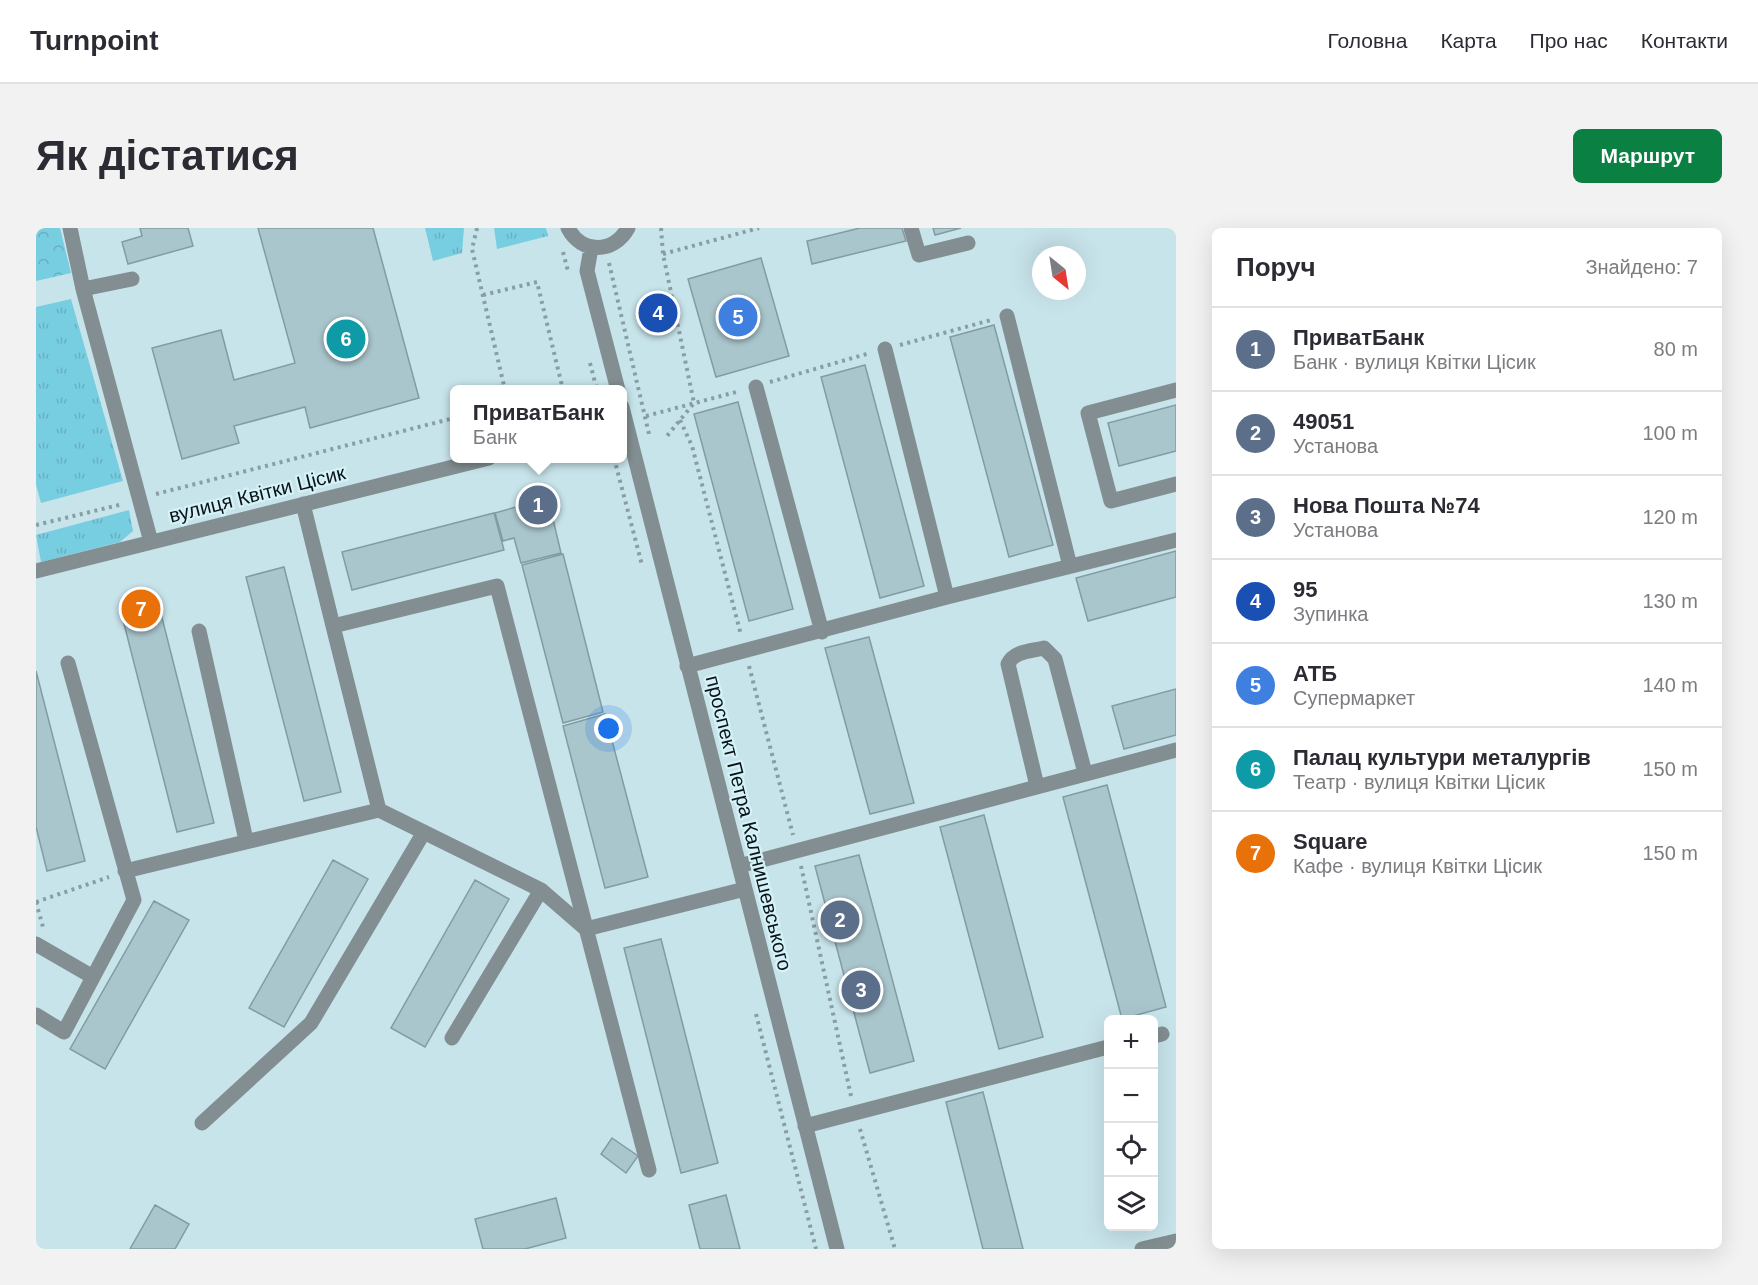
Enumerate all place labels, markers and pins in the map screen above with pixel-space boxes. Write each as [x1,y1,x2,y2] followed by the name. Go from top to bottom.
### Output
[638,290,678,335] pin: 4
[718,294,758,340] pin: 5
[326,316,366,362] pin: 6
[518,482,558,528] pin: 1
[122,586,160,632] pin: 7
[820,898,860,942] pin: 2
[842,968,880,1012] pin: 3

